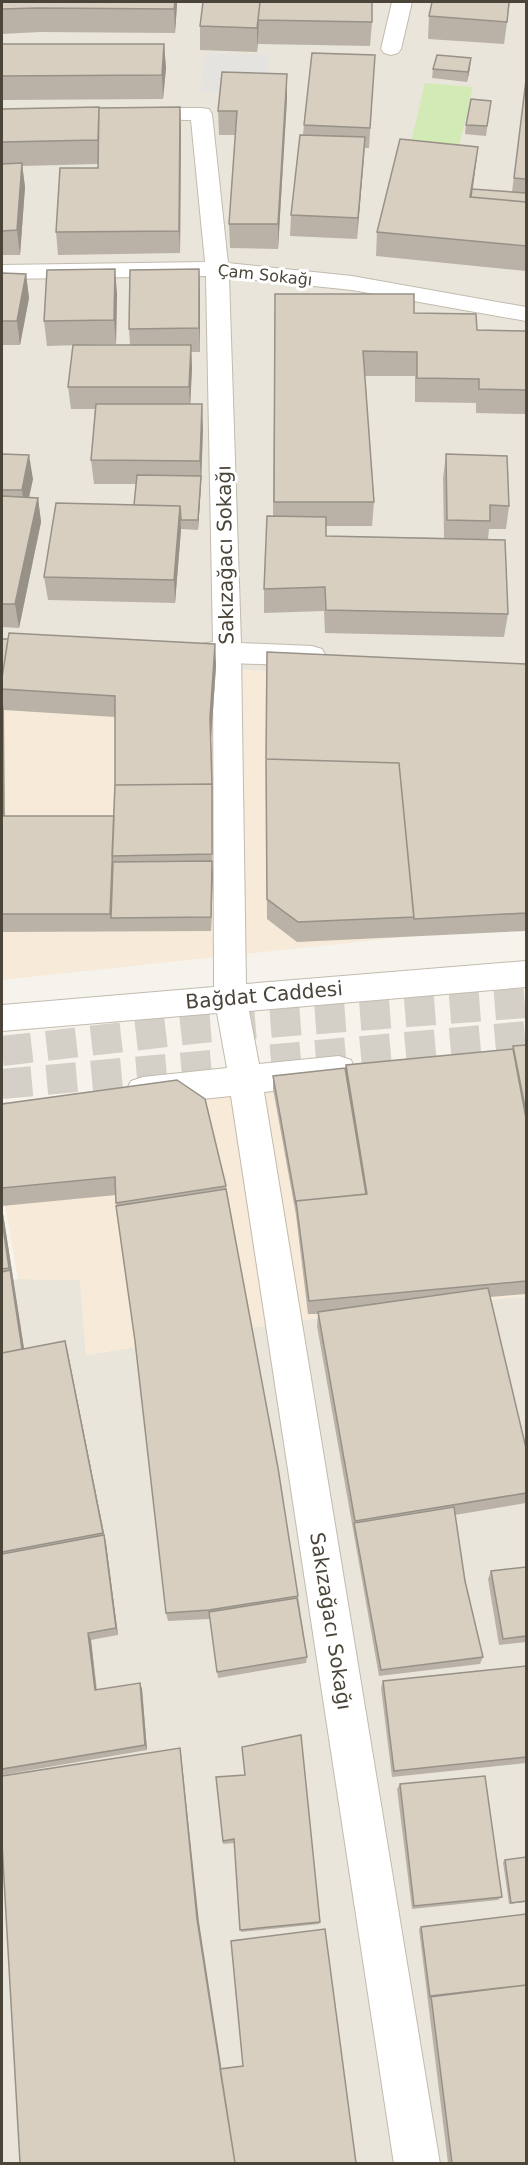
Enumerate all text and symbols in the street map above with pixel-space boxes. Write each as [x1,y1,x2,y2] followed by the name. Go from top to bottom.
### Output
[217,261,313,289] street label: Çam Sokağı
[211,465,239,645] street label: Sakızağacı Sokağı
[184,976,344,1014] street label: Bağdat Caddesi
[305,1531,357,1711] street label: Sakızağacı Sokağı

